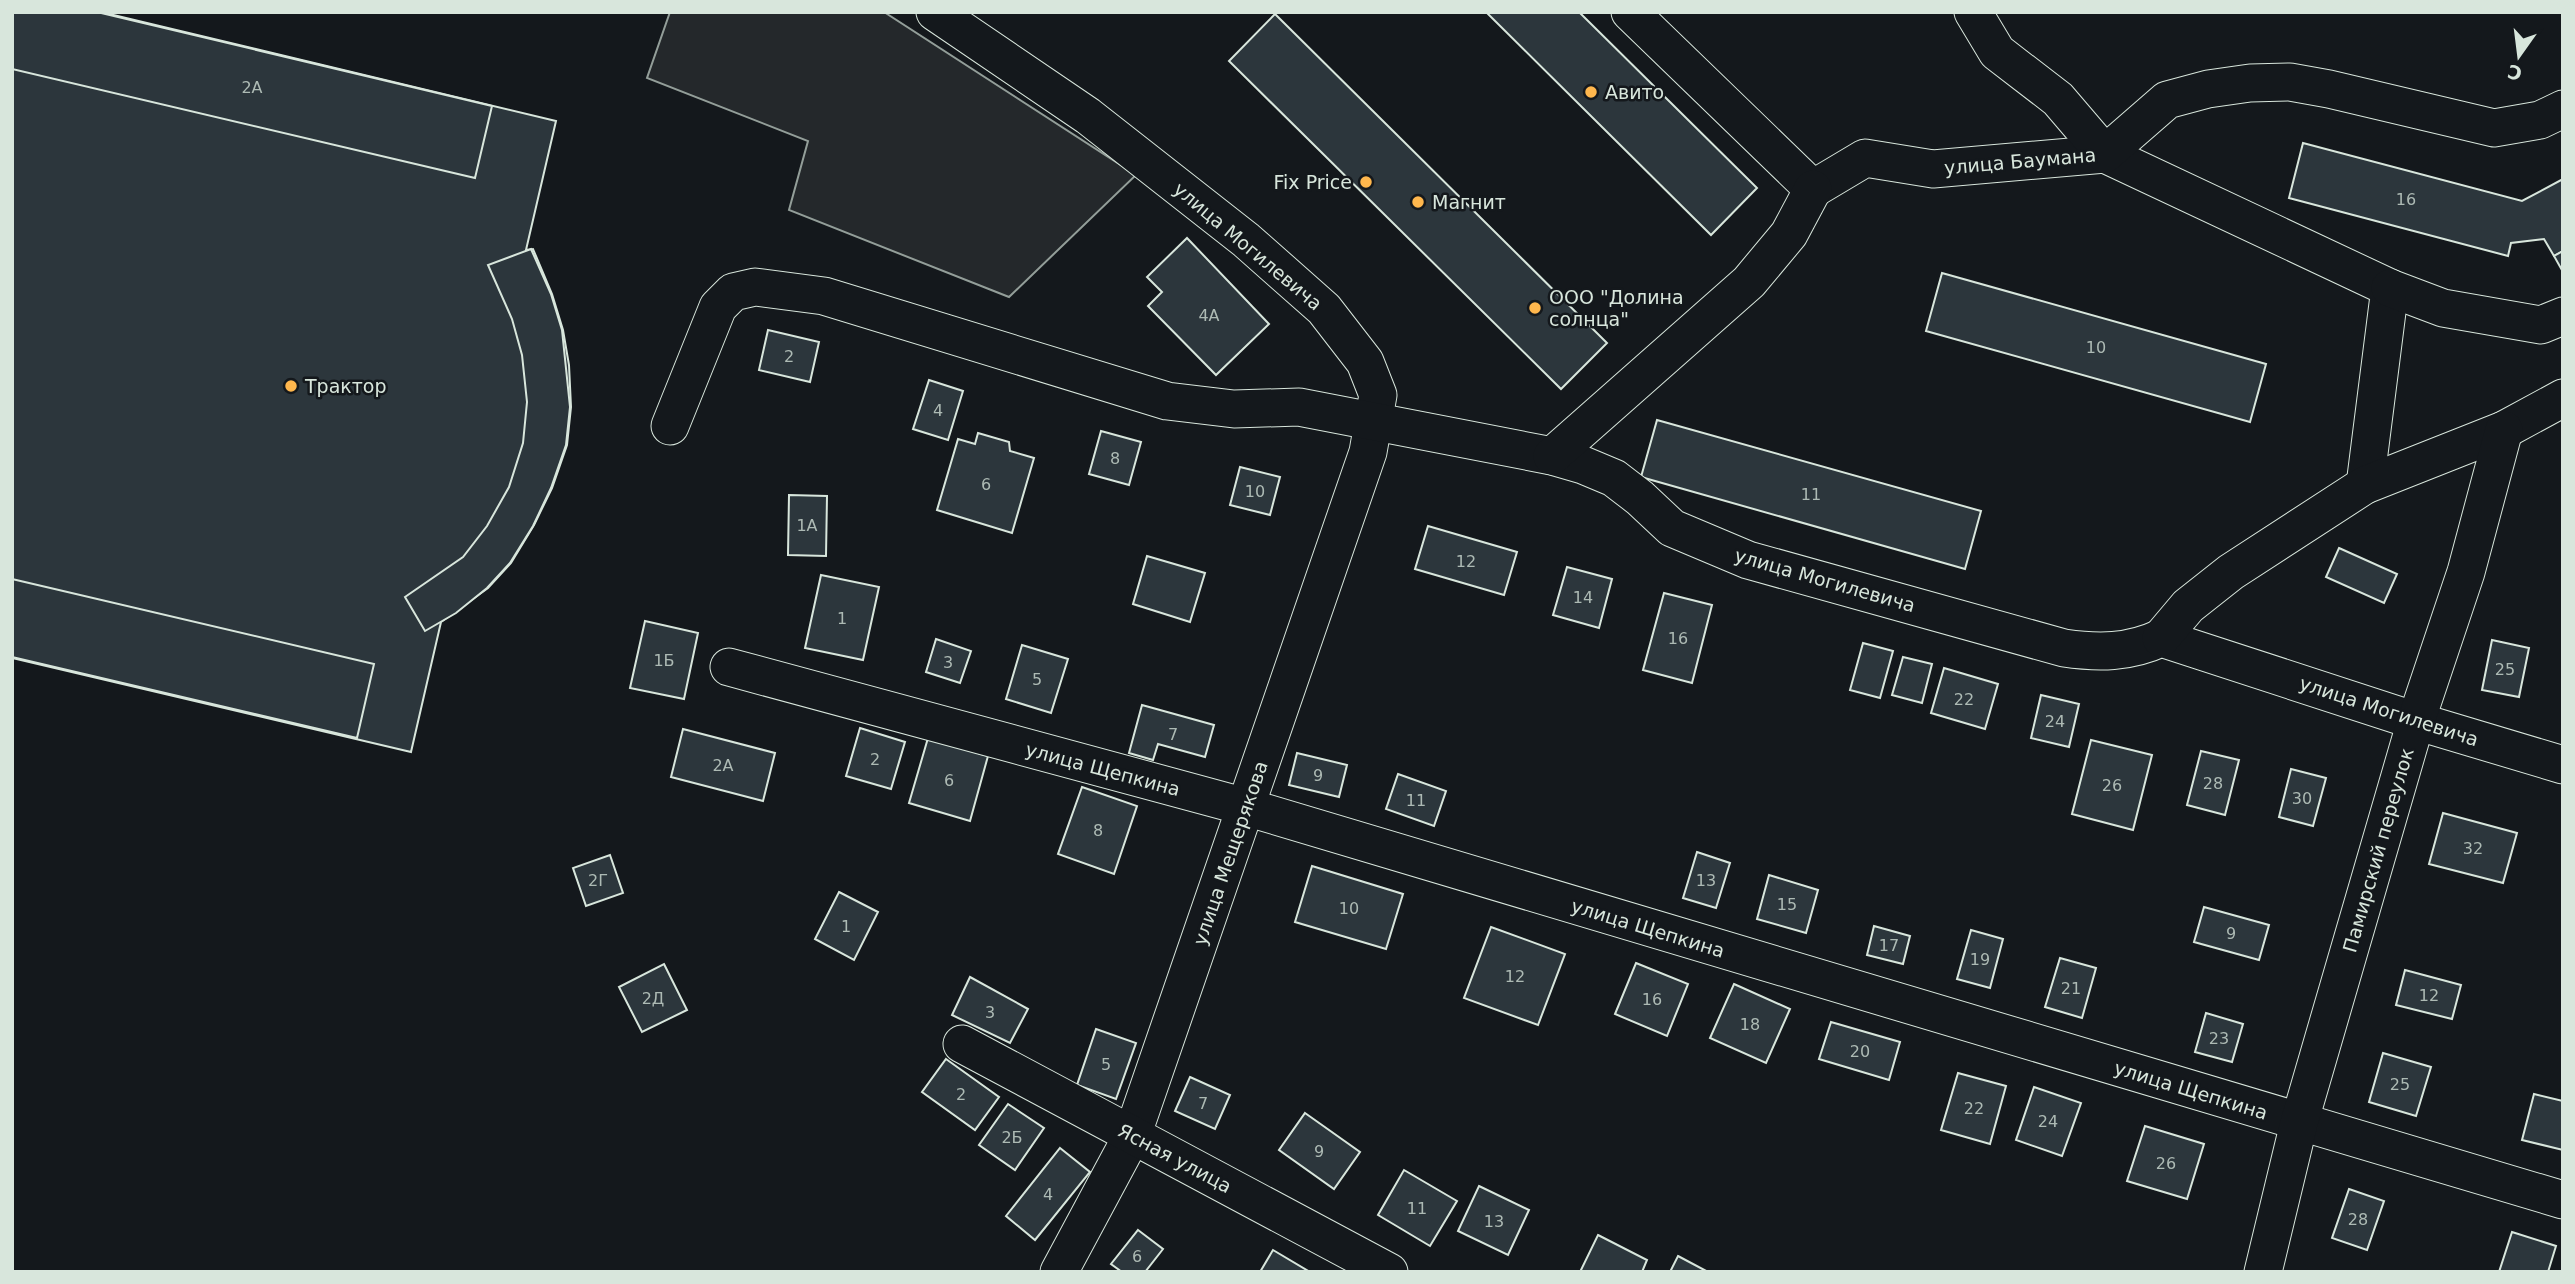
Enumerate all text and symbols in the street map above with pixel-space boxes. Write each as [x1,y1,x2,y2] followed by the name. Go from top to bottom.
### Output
[2484,21,2554,91] north arrow
[2505,60,2524,85] text: С
[241,78,263,97] house number: 2А
[1605,81,1664,103] place label: Авито
[1583,84,1599,100] marker: Авито
[1943,143,2097,179] street label: улица Баумана
[1274,171,1352,193] place label: Fix Price
[1358,174,1374,190] marker: Fix Price
[1169,177,1327,315] street label: улица Могилевича
[2396,190,2416,209] house number: 16
[1432,191,1506,213] place label: Магнит
[1410,194,1426,210] marker: Магнит
[1549,286,1684,330] place label: ООО "Долина солнца"
[1527,300,1543,316] marker: ООО "Долина солнца"
[1198,306,1220,325] house number: 4А
[2086,338,2106,357] house number: 10
[784,347,794,366] house number: 2
[304,375,387,397] place label: Трактор
[283,378,299,394] marker: Трактор
[933,401,943,420] house number: 4
[1110,449,1120,468] house number: 8
[981,475,991,494] house number: 6
[1245,482,1265,501] house number: 10
[1801,485,1821,504] house number: 11
[796,516,818,535] house number: 1А
[1732,544,1918,616] street label: улица Могилевича
[1456,552,1476,571] house number: 12
[1573,588,1593,607] house number: 14
[837,609,847,628] house number: 1
[1668,629,1688,648] house number: 16
[653,651,675,670] house number: 1Б
[943,653,953,672] house number: 3
[2495,660,2515,679] house number: 25
[1032,670,1042,689] house number: 5
[2297,672,2481,750] street label: улица Могилевича
[1954,690,1974,709] house number: 22
[2045,712,2065,731] house number: 24
[1168,725,1178,744] house number: 7
[1023,738,1183,800] street label: улица Щепкина
[2338,745,2418,955] street label: Памирский переулок
[870,750,880,769] house number: 2
[712,756,734,775] house number: 2А
[1188,758,1272,948] street label: улица Мещерякова
[1313,766,1323,785] house number: 9
[944,771,954,790] house number: 6
[2203,774,2223,793] house number: 28
[2102,776,2122,795] house number: 26
[2292,789,2312,808] house number: 30
[1406,791,1426,810] house number: 11
[1093,821,1103,840] house number: 8
[2463,839,2483,858] house number: 32
[588,871,608,890] house number: 2Г
[1696,871,1716,890] house number: 13
[1569,894,1727,962] street label: улица Щепкина
[1777,895,1797,914] house number: 15
[1339,899,1359,918] house number: 10
[841,917,851,936] house number: 1
[2226,924,2236,943] house number: 9
[1879,936,1899,955] house number: 17
[1970,950,1990,969] house number: 19
[1505,967,1525,986] house number: 12
[2061,979,2081,998] house number: 21
[2419,986,2439,1005] house number: 12
[642,989,664,1008] house number: 2Д
[1642,990,1662,1009] house number: 16
[985,1003,995,1022] house number: 3
[1740,1015,1760,1034] house number: 18
[2209,1029,2229,1048] house number: 23
[1850,1042,1870,1061] house number: 20
[1101,1055,1111,1074] house number: 5
[2112,1056,2270,1124] street label: улица Щепкина
[2390,1075,2410,1094] house number: 25
[956,1085,966,1104] house number: 2
[1198,1094,1208,1113] house number: 7
[1964,1099,1984,1118] house number: 22
[2038,1112,2058,1131] house number: 24
[1114,1119,1236,1197] street label: Ясная улица
[1001,1128,1023,1147] house number: 2Б
[1314,1142,1324,1161] house number: 9
[2156,1154,2176,1173] house number: 26
[1043,1185,1053,1204] house number: 4
[1407,1199,1427,1218] house number: 11
[2348,1210,2368,1229] house number: 28
[1484,1212,1504,1231] house number: 13
[1132,1247,1142,1266] house number: 6

